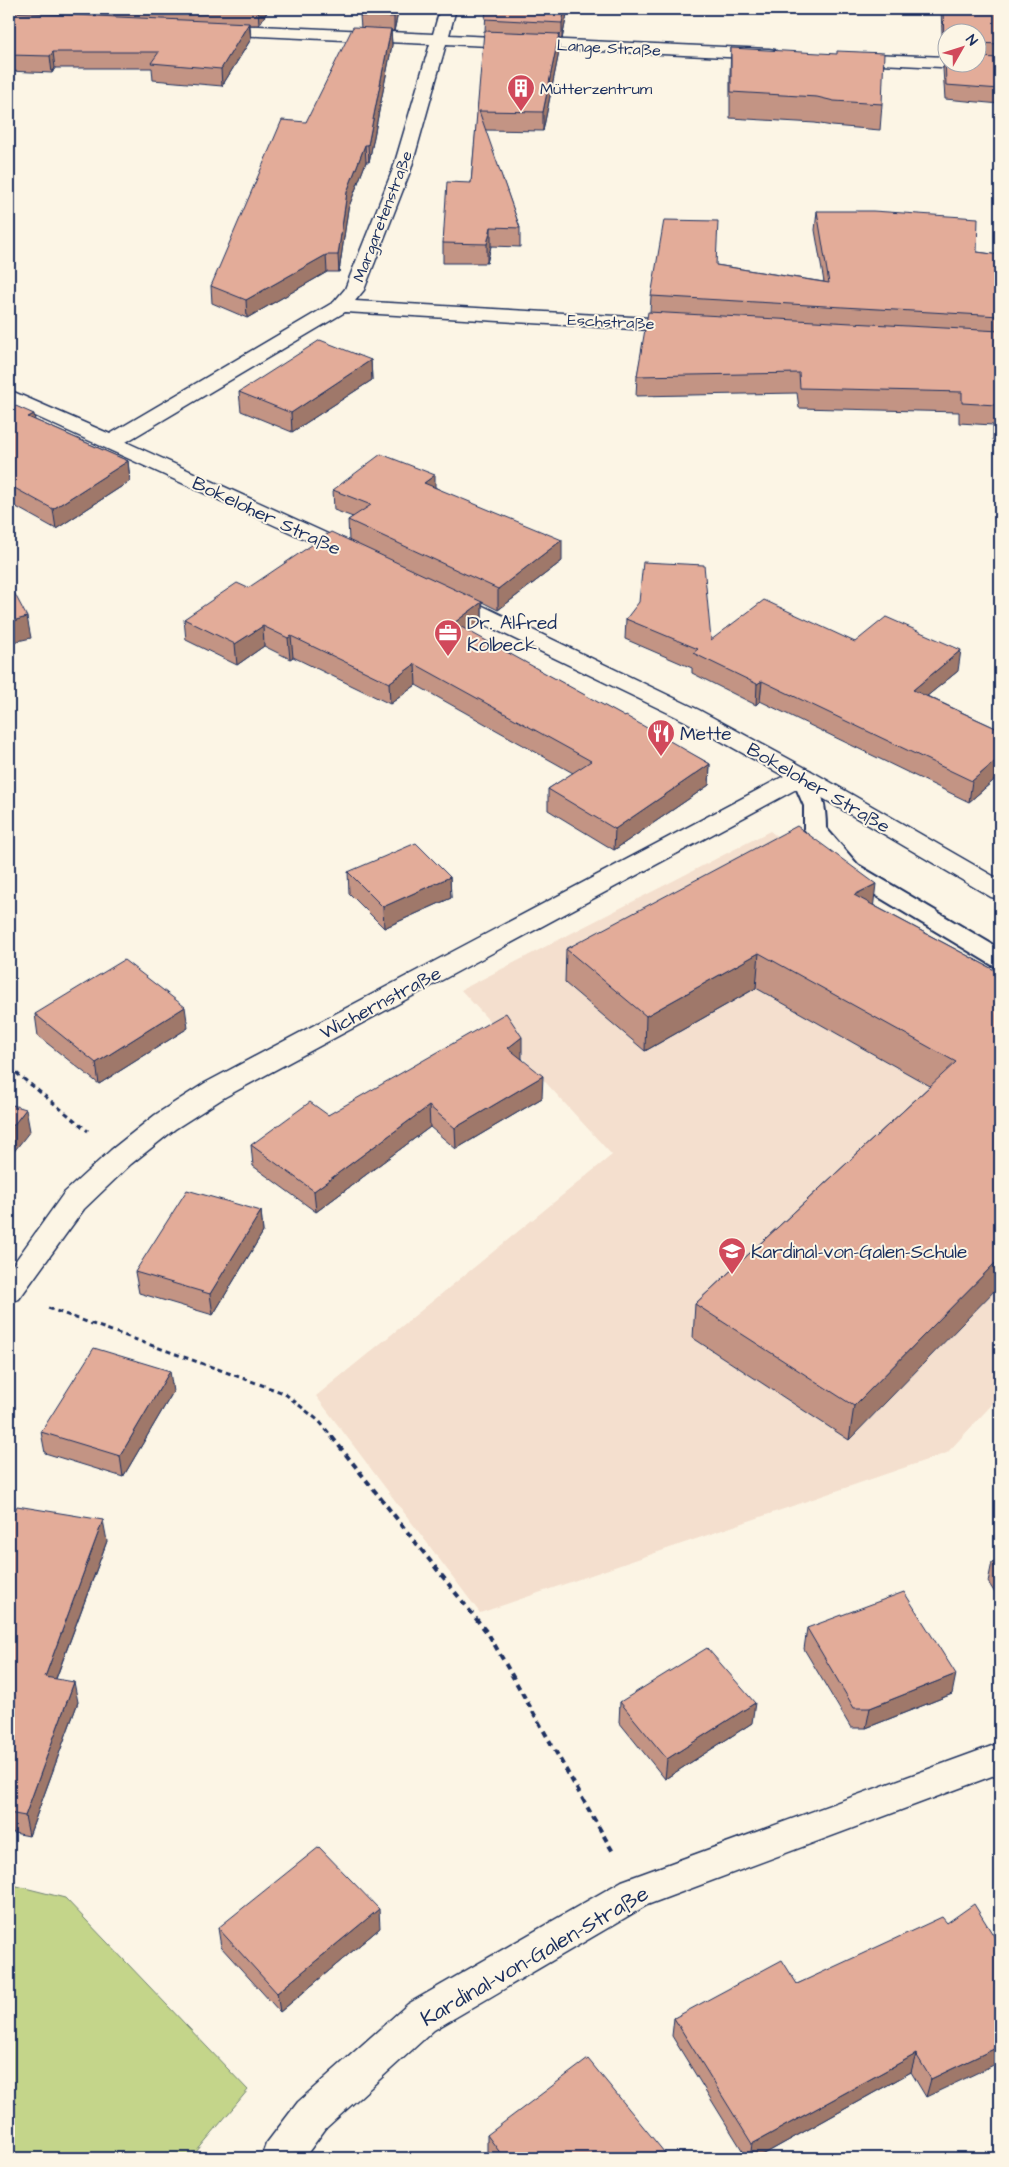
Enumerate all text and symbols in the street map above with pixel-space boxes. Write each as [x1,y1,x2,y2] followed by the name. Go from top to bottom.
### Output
[936,22,986,72] north arrow
[961,31,982,50] text: N
[556,34,662,63] street label: Lange Straße
[506,73,536,112] building icon: Mütterzentrum
[540,78,653,100] place label: Mütterzentrum
[348,147,419,285] street label: Margaretenstraße
[567,309,655,335] street label: Eschstraße
[188,470,345,563] street label: Bokeloher Straße
[467,610,557,659] place label: Dr. Alfred Kolbeck
[433,618,463,657] office icon: Dr. Alfred Kolbeck
[646,718,676,757] restaurant icon: Mette
[680,721,732,748] place label: Mette
[742,736,895,840] street label: Bokeloher Straße
[315,960,446,1047] street label: Wichernstraße
[717,1236,747,1275] school or university icon: Kardinal-von-Galen-Schule
[751,1239,967,1266] place label: Kardinal-von-Galen-Schule
[415,1878,655,2034] street label: Kardinal-von-Galen-Straße

